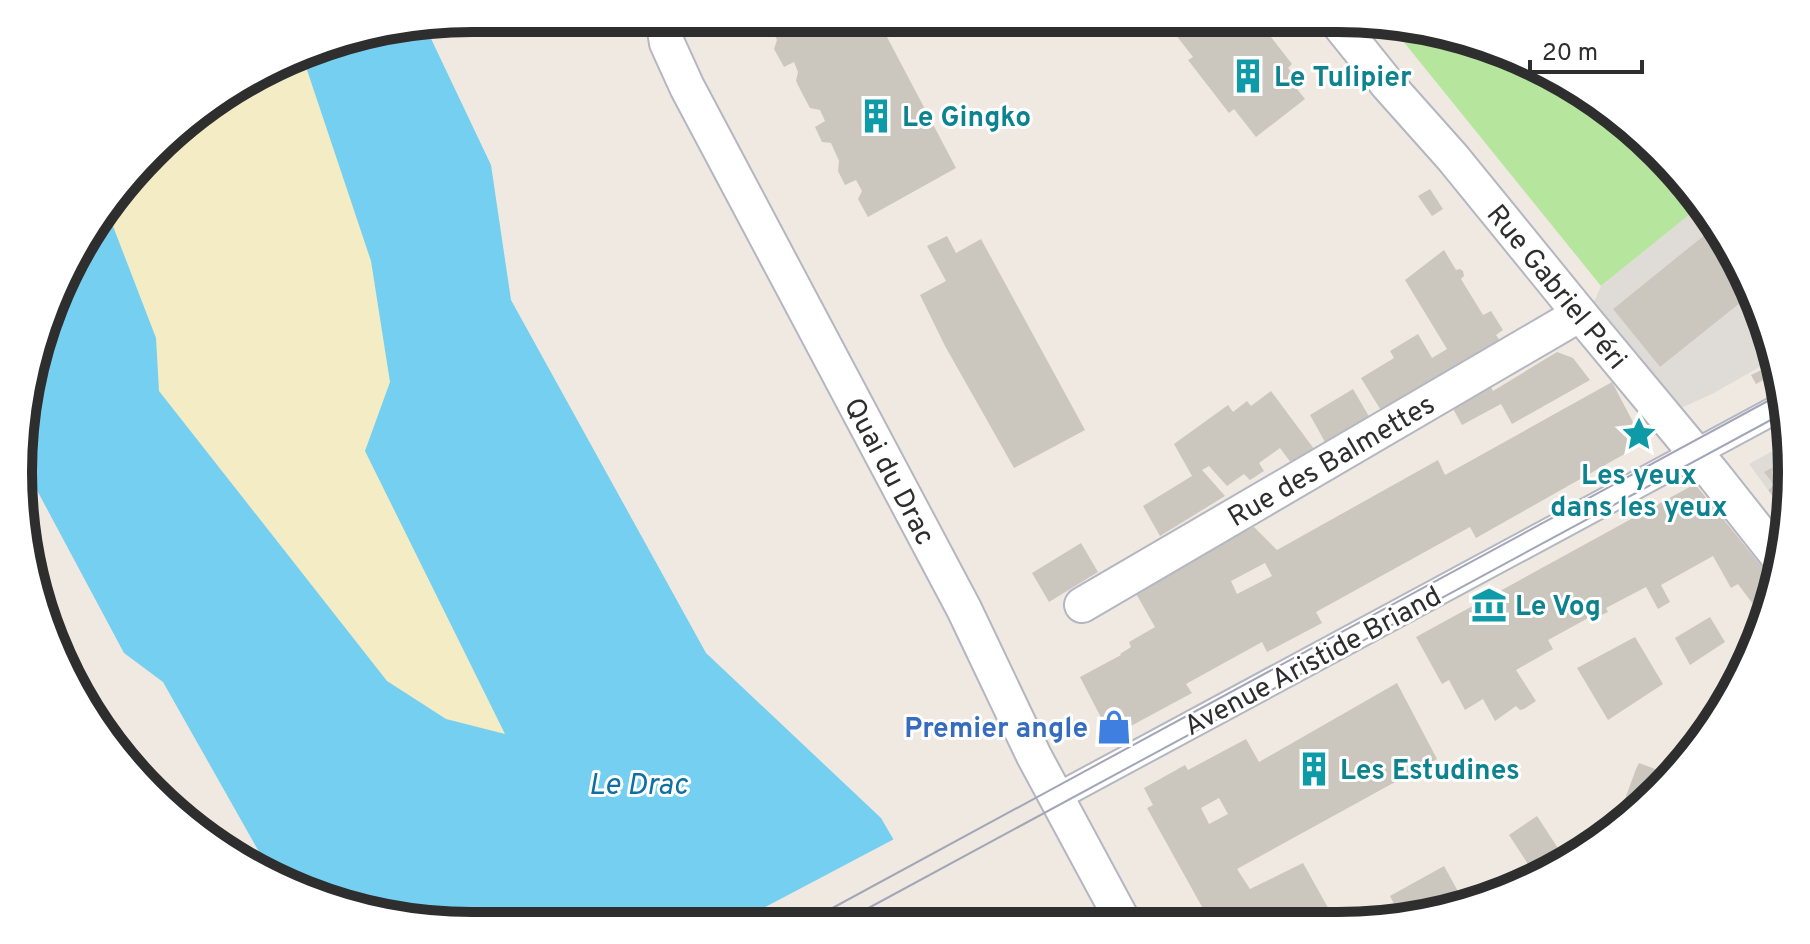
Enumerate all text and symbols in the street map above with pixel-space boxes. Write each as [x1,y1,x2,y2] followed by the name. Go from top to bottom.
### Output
[1530,24,1642,74] scale bar
[1542,39,1598,69] text: 20 m
[1229,57,1267,95] building icon: Le Tulipier
[1274,61,1412,97] place label: Le Tulipier
[857,97,895,135] building icon: Le Gingko
[902,101,1031,137] place label: Le Gingko
[1477,198,1634,378] street label: Rue Gabriel Péri
[1222,388,1442,537] street label: Rue des Balmettes
[834,392,942,552] street label: Quai du Drac
[1620,415,1658,453] place icon: Les yeux dans les yeux
[1550,459,1728,527] place label: Les yeux dans les yeux
[1178,579,1448,746] street label: Avenue Aristide Briand
[1470,586,1508,624] museum icon: Le Vog
[1515,590,1601,626] place label: Le Vog
[1095,708,1133,746] shop icon: Premier angle
[904,712,1088,748] place label: Premier angle
[1295,750,1333,788] building icon: Les Estudines
[1340,754,1520,790] place label: Les Estudines
[589,768,688,805] water label: Le Drac

